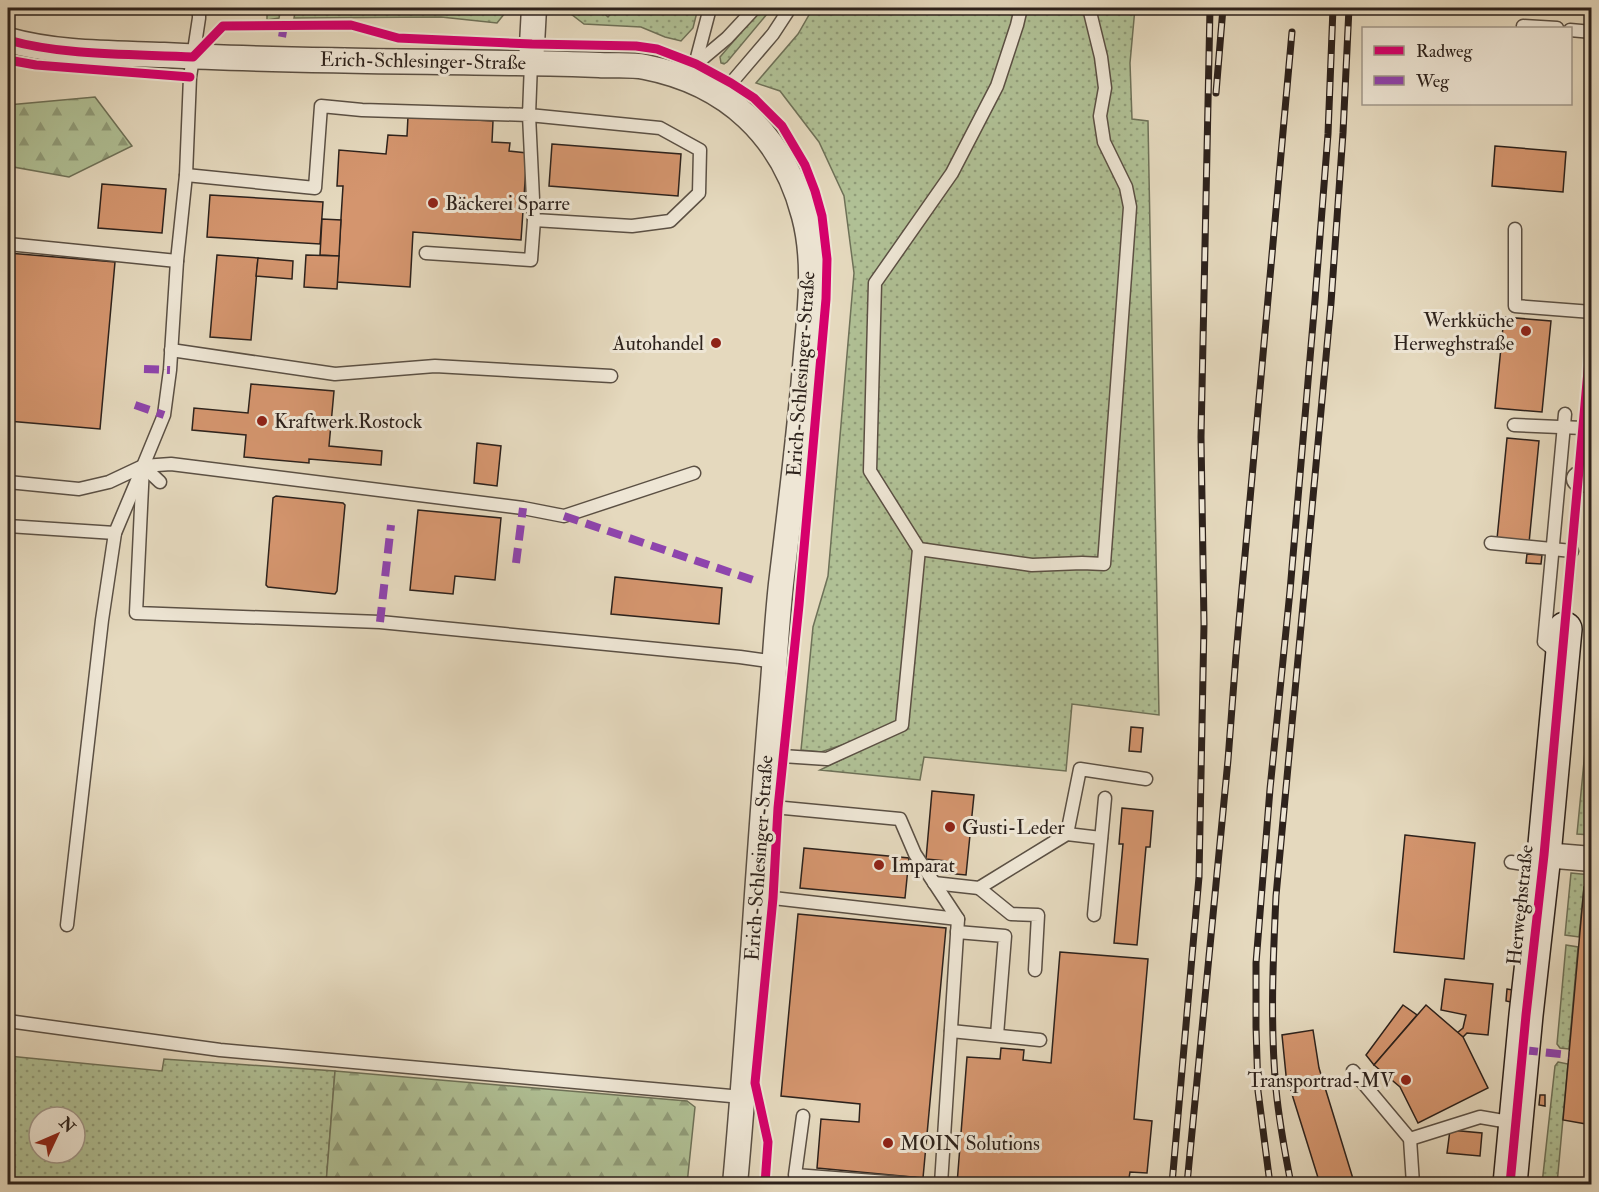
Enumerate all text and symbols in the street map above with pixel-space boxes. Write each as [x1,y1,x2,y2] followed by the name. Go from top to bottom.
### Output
[1362,27,1572,105] legend
[1416,40,1474,63] text: Radweg
[320,47,526,75] street label: Erich-Schlesinger-Straße
[1415,70,1450,93] text: Weg
[445,191,570,217] place label: Bäckerei Sparre
[426,196,440,210] marker: Bäckerei Sparre
[781,270,821,478] street label: Erich-Schlesinger-Straße
[1393,308,1514,356] place label: Werkküche Herweghstraße
[1519,324,1533,338] marker: Werkküche Herweghstraße
[612,331,704,356] place label: Autohandel
[709,336,723,350] marker: Autohandel
[274,409,423,434] place label: Kraftwerk.Rostock
[255,414,269,428] marker: Kraftwerk.Rostock
[739,754,779,962] street label: Erich-Schlesinger-Straße
[962,815,1065,840] place label: Gusti-Leder
[943,820,957,834] marker: Gusti-Leder
[1501,844,1539,966] street label: Herweghstraße
[891,853,956,879] place label: Imparat
[872,858,886,872] marker: Imparat
[1247,1068,1395,1094] place label: Transportrad-MV
[1399,1073,1413,1087] marker: Transportrad-MV
[27,1105,87,1165] north arrow
[54,1112,80,1138] text: N
[900,1131,1040,1156] place label: MOIN Solutions
[881,1136,895,1150] marker: MOIN Solutions

